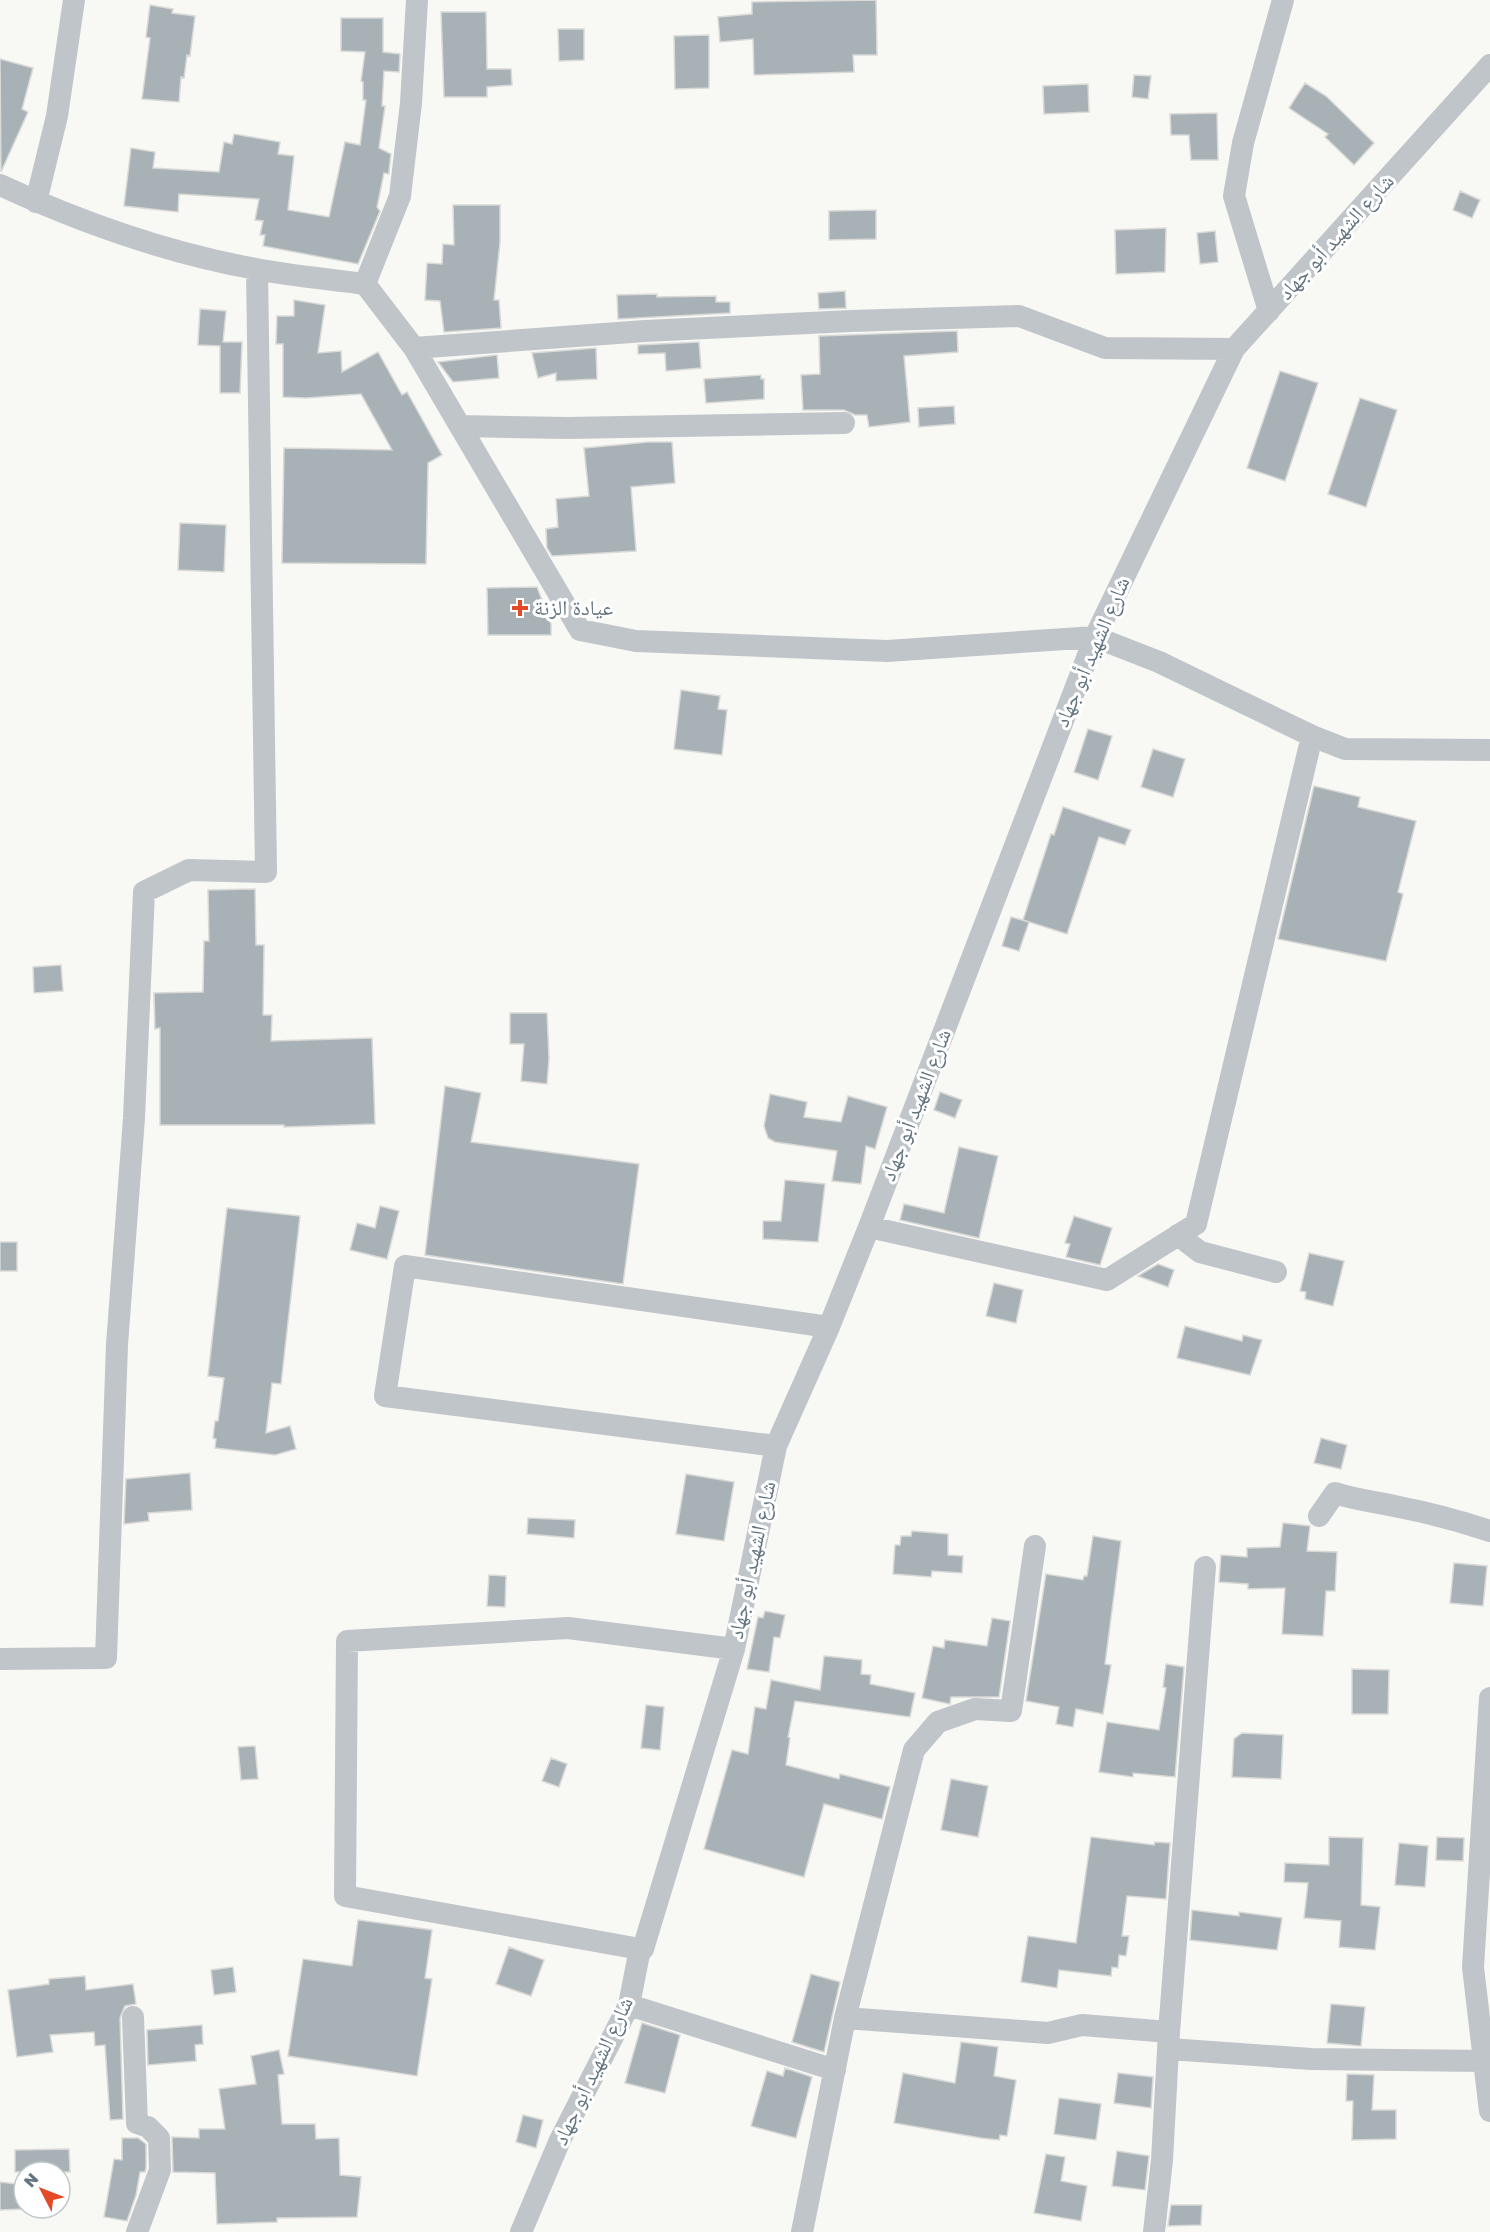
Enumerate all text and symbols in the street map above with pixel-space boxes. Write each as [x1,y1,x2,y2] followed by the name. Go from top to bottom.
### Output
[1272,168,1399,305] street label: شارع الشهيد أبو جهاد
[1048,573,1135,731] street label: شارع الشهيد أبو جهاد
[534,594,614,620] place label: عيادة الزنة
[511,599,529,617] marker: عيادة الزنة
[874,1025,957,1185] street label: شارع الشهيد أبو جهاد
[722,1479,781,1641] street label: شارع الشهيد أبو جهاد
[546,1992,639,2149] street label: شارع الشهيد أبو جهاد
[12,2160,72,2220] north arrow
[19,2169,42,2191] text: N

